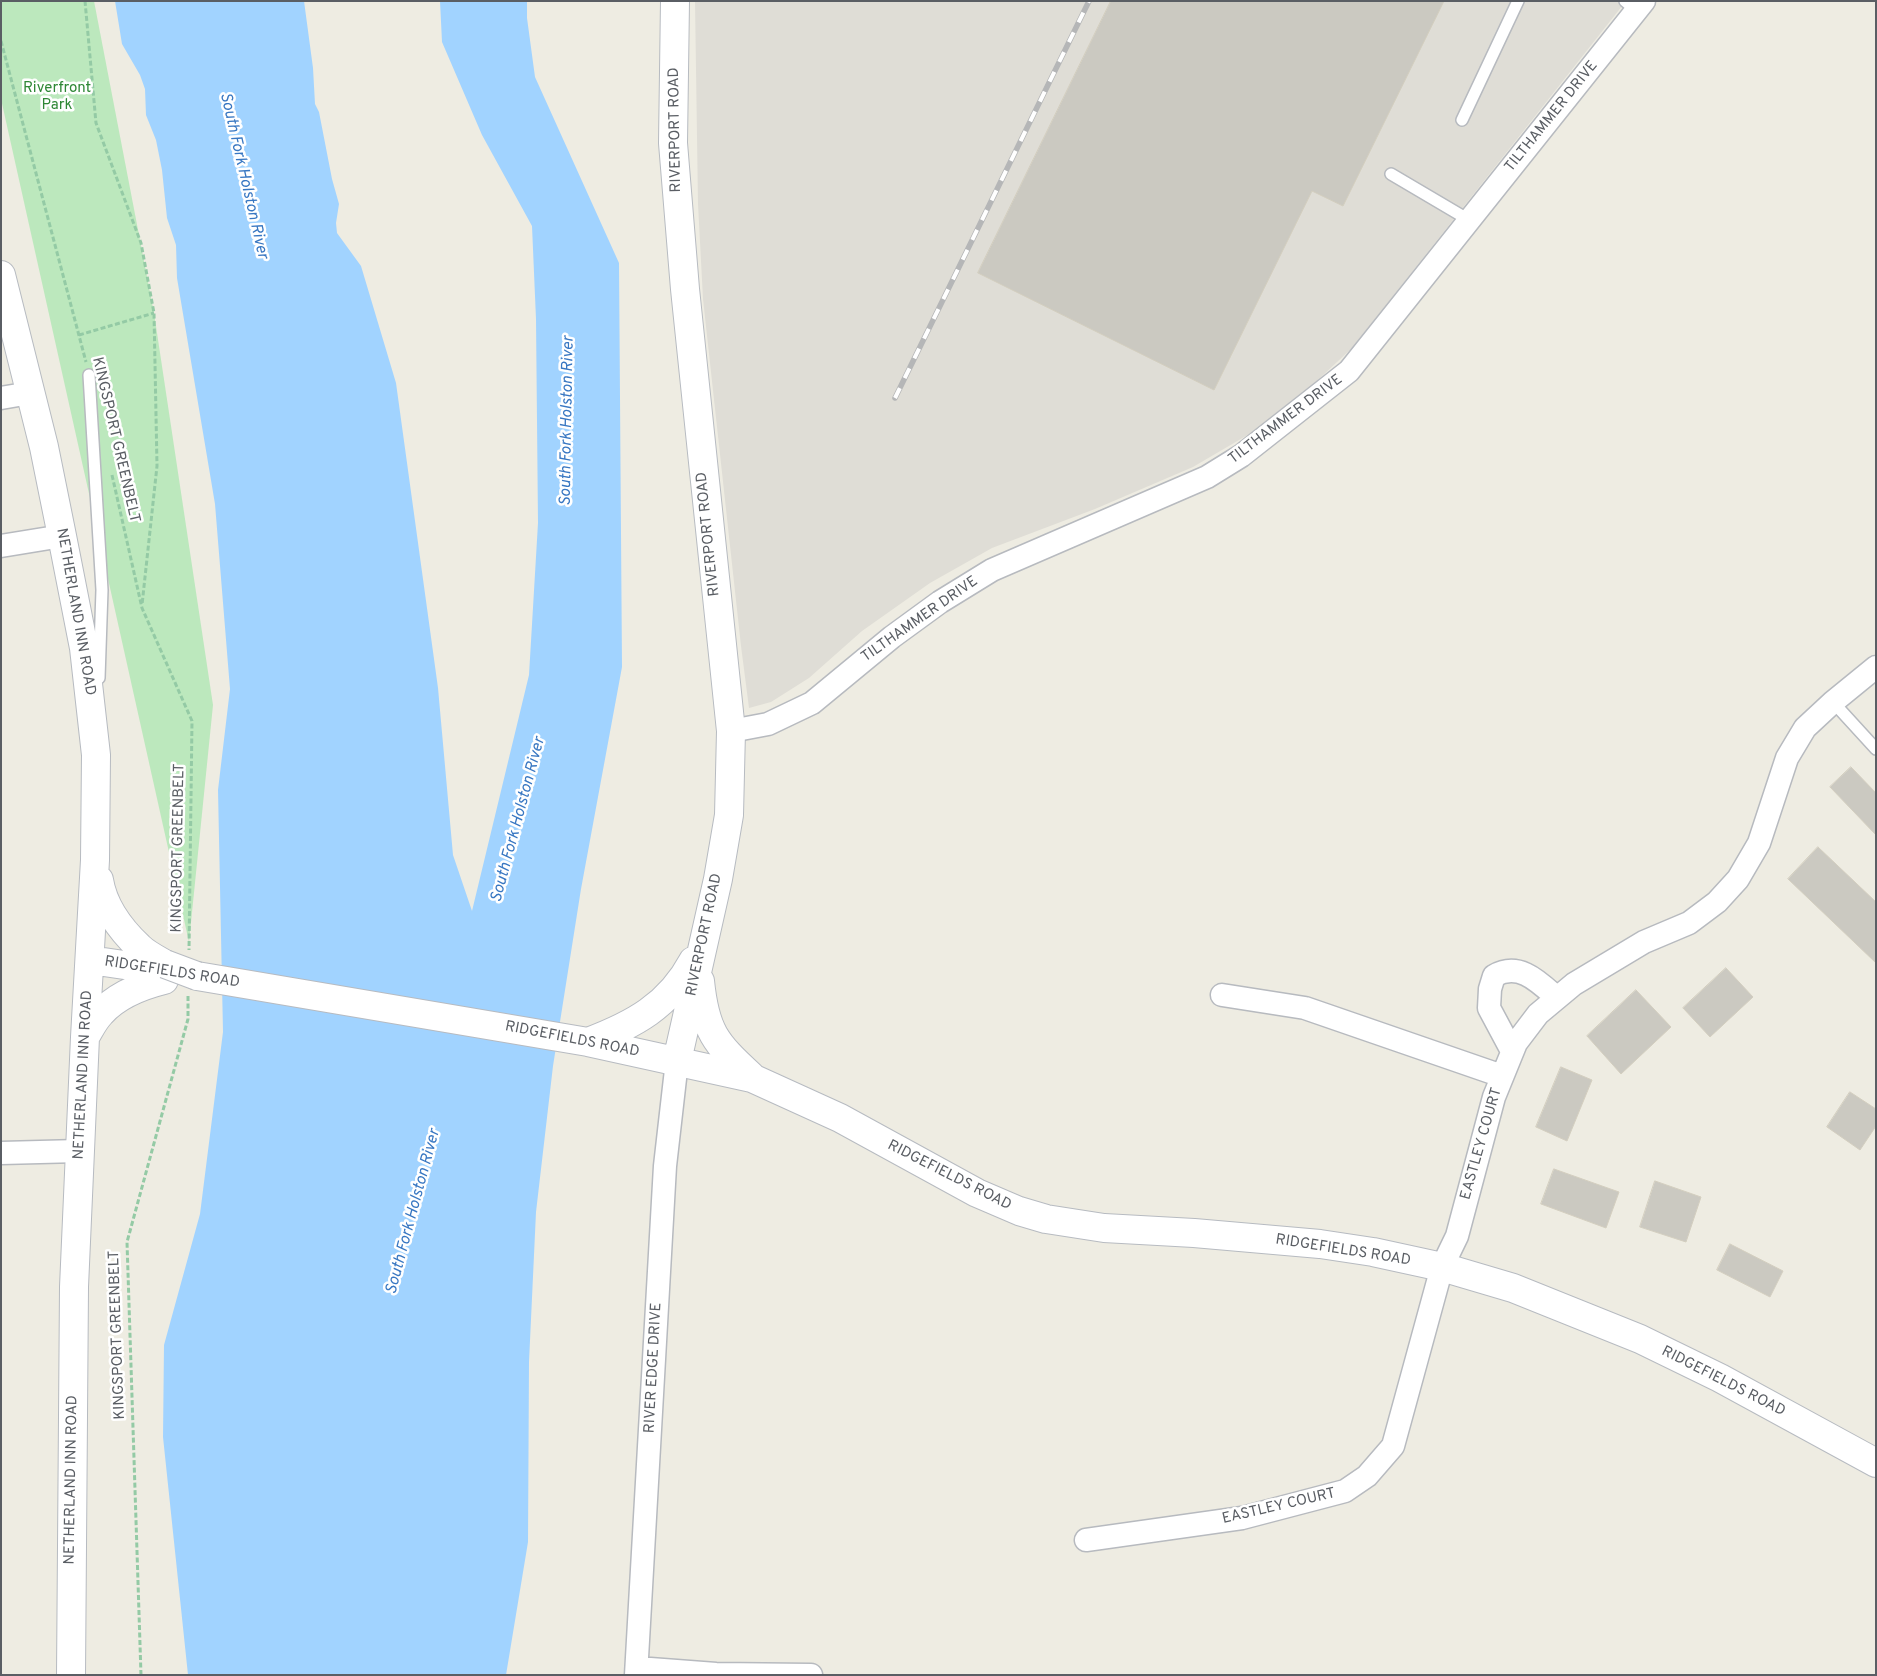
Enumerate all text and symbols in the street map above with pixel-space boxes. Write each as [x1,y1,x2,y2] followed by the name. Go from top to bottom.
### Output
[1502,58,1602,176] street label: TILTHAMMER DRIVE
[666,67,686,193] street label: RIVERPORT ROAD
[23,80,91,115] park label: Riverfront Park
[215,91,271,261] water label: South Fork Holston River
[557,336,579,506] water label: South Fork Holston River
[87,355,143,525] street label: KINGSPORT GREENBELT
[1225,371,1347,469] street label: TILTHAMMER DRIVE
[694,471,724,597] street label: RIVERPORT ROAD
[51,527,99,697] street label: NETHERLAND INN ROAD
[858,573,982,667] street label: TILTHAMMER DRIVE
[488,735,550,905] water label: South Fork Holston River
[169,763,189,933] street label: KINGSPORT GREENBELT
[683,872,727,998] street label: RIVERPORT ROAD
[103,953,241,993] street label: RIDGEFIELDS ROAD
[71,990,97,1160] street label: NETHERLAND INN ROAD
[503,1018,641,1062] street label: RIDGEFIELDS ROAD
[1457,1086,1507,1202] street label: EASTLEY COURT
[383,1127,445,1297] water label: South Fork Holston River
[884,1137,1014,1215] street label: RIDGEFIELDS ROAD
[1274,1231,1412,1271] street label: RIDGEFIELDS ROAD
[106,1250,130,1420] street label: KINGSPORT GREENBELT
[642,1302,666,1434] street label: RIVER EDGE DRIVE
[1658,1343,1788,1421] street label: RIDGEFIELDS ROAD
[62,1395,82,1565] street label: NETHERLAND INN ROAD
[1221,1485,1337,1529] street label: EASTLEY COURT

